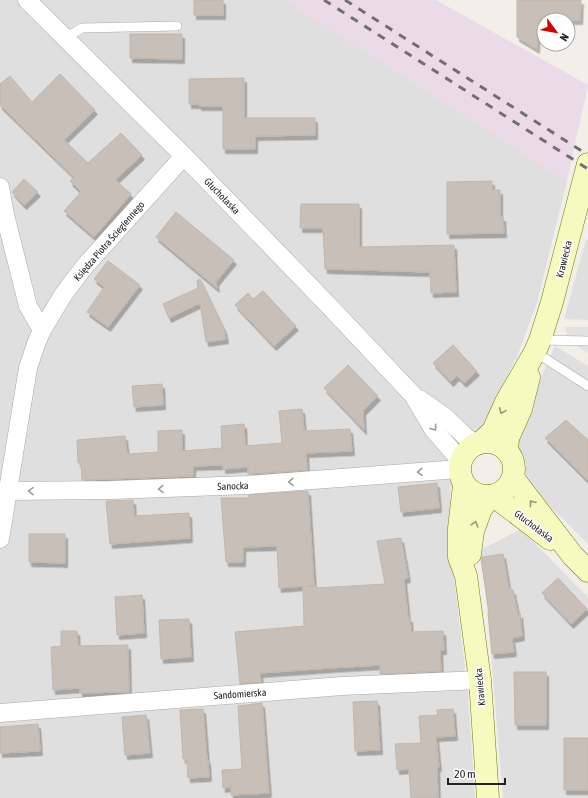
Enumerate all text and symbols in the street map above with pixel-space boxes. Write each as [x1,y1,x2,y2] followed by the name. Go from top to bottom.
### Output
[536,12,576,52] north arrow
[558,31,571,43] text: N
[202,176,242,217] street label: Głuchołaska
[71,199,147,283] street label: Księdza Piotra Ściegiennego
[554,239,574,279] street label: Krawiecka
[499,407,507,414] one-way arrow
[429,424,437,431] one-way arrow
[417,467,423,476] one-way arrow
[288,477,294,486] one-way arrow
[217,480,249,492] street label: Sanocka
[158,484,164,493] one-way arrow
[28,487,34,495] one-way arrow
[530,501,537,508] one-way arrow
[512,508,556,544] street label: Głuchołaska
[471,521,479,528] one-way arrow
[473,667,487,706] street label: Krawiecka
[213,687,267,701] street label: Sandomierska
[448,760,505,786] scale bar
[454,767,476,781] text: 20 m

